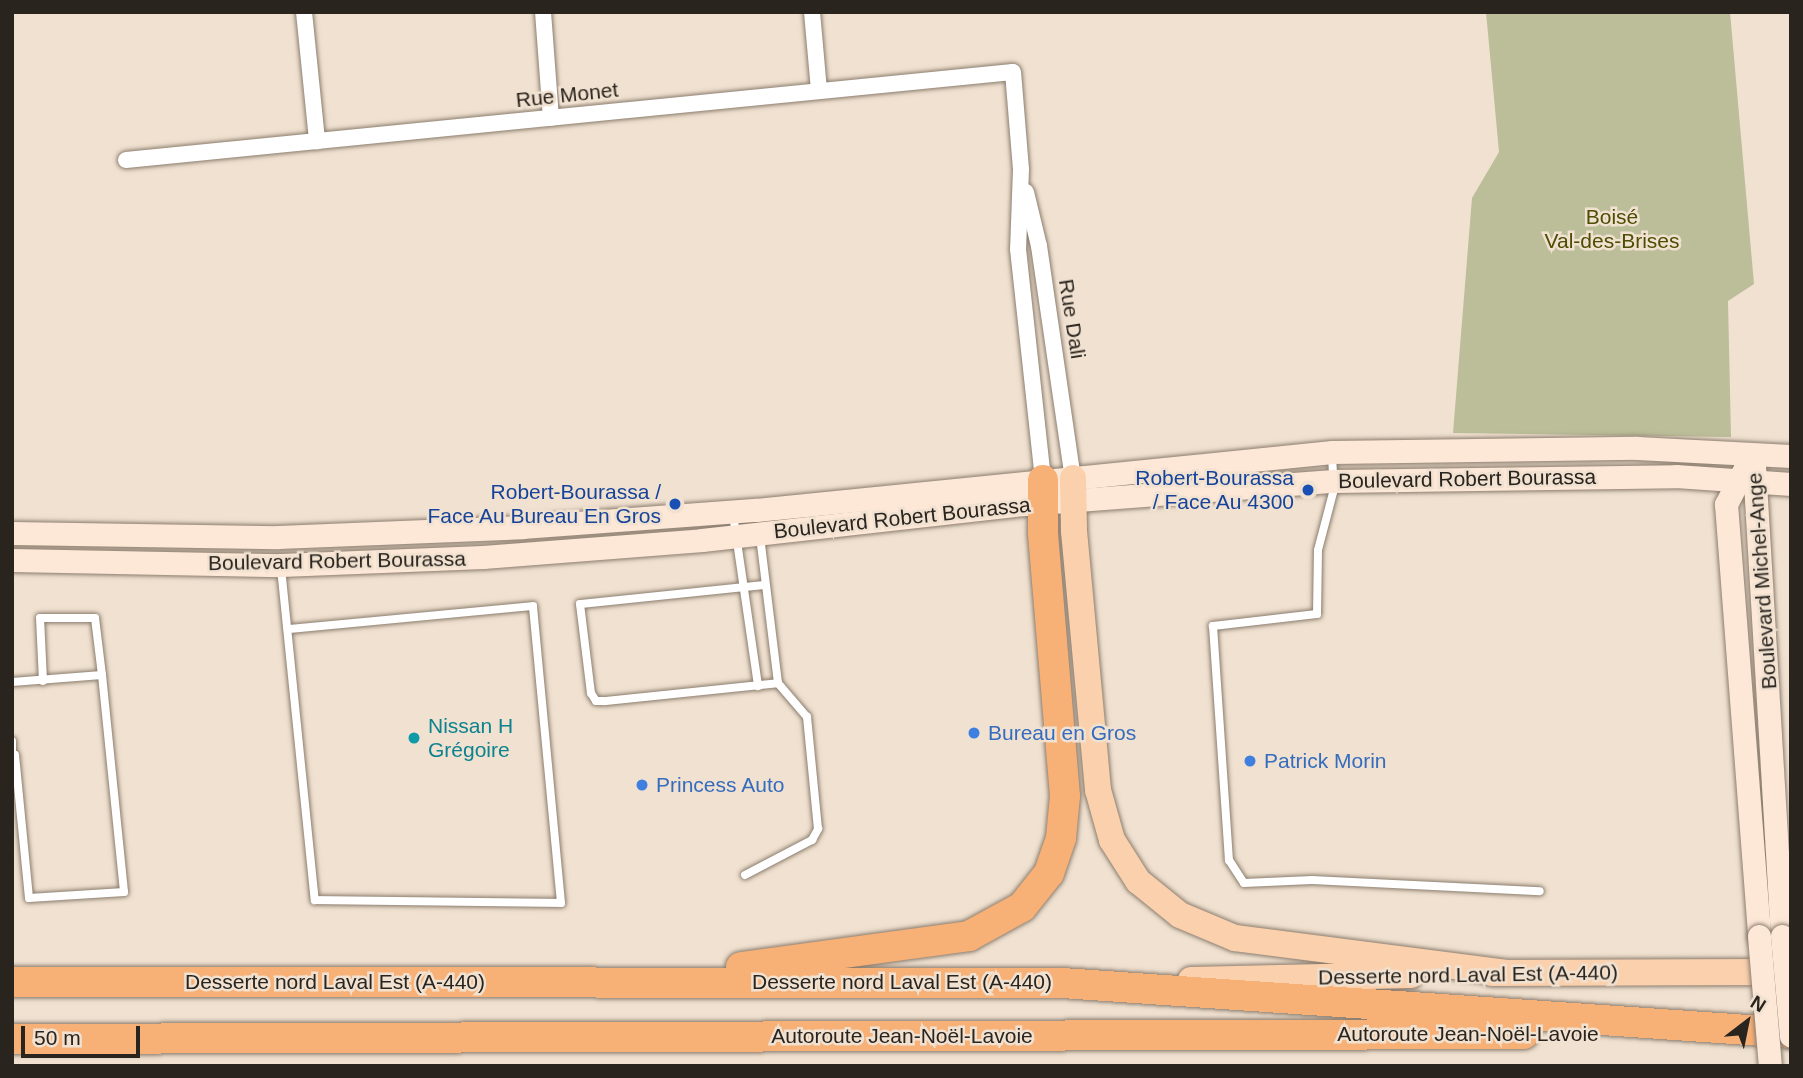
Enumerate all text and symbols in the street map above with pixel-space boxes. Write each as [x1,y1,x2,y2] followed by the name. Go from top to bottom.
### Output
[515,77,619,113] street label: Rue Monet
[1545,204,1679,254] park label: Boisé Val-des-Brises
[1053,277,1091,361] street label: Rue Dali
[1338,464,1596,494] street label: Boulevard Robert Bourassa
[1135,465,1294,515] place label: Robert-Bourassa / Face Au 4300
[1742,472,1782,690] street label: Boulevard Michel-Ange
[426,479,661,529] place label: Robert-Bourassa / Face Au Bureau En Gros
[1300,482,1316,498] marker: Robert-Bourassa / Face Au 4300
[772,492,1032,544] street label: Boulevard Robert Bourassa
[667,496,683,512] marker: Robert-Bourassa / Face Au Bureau En Gros
[208,546,466,576] street label: Boulevard Robert Bourassa
[428,713,513,763] place label: Nissan H Grégoire
[988,720,1136,746] place label: Bureau en Gros
[966,725,982,741] marker: Bureau en Gros
[406,730,422,746] marker: Nissan H Grégoire
[1264,748,1387,774] place label: Patrick Morin
[1242,753,1258,769] marker: Patrick Morin
[656,772,786,798] place label: Princess Auto
[634,777,650,793] marker: Princess Auto
[1318,960,1618,990] street label: Desserte nord Laval Est (A-440)
[185,969,485,995] street label: Desserte nord Laval Est (A-440)
[752,969,1052,995] street label: Desserte nord Laval Est (A-440)
[1712,987,1782,1057] north arrow
[1747,991,1770,1016] text: N
[24,1012,144,1056] scale bar
[1337,1021,1599,1047] street label: Autoroute Jean-Noël-Lavoie
[771,1023,1033,1049] street label: Autoroute Jean-Noël-Lavoie
[34,1026,81,1049] text: 50 m

